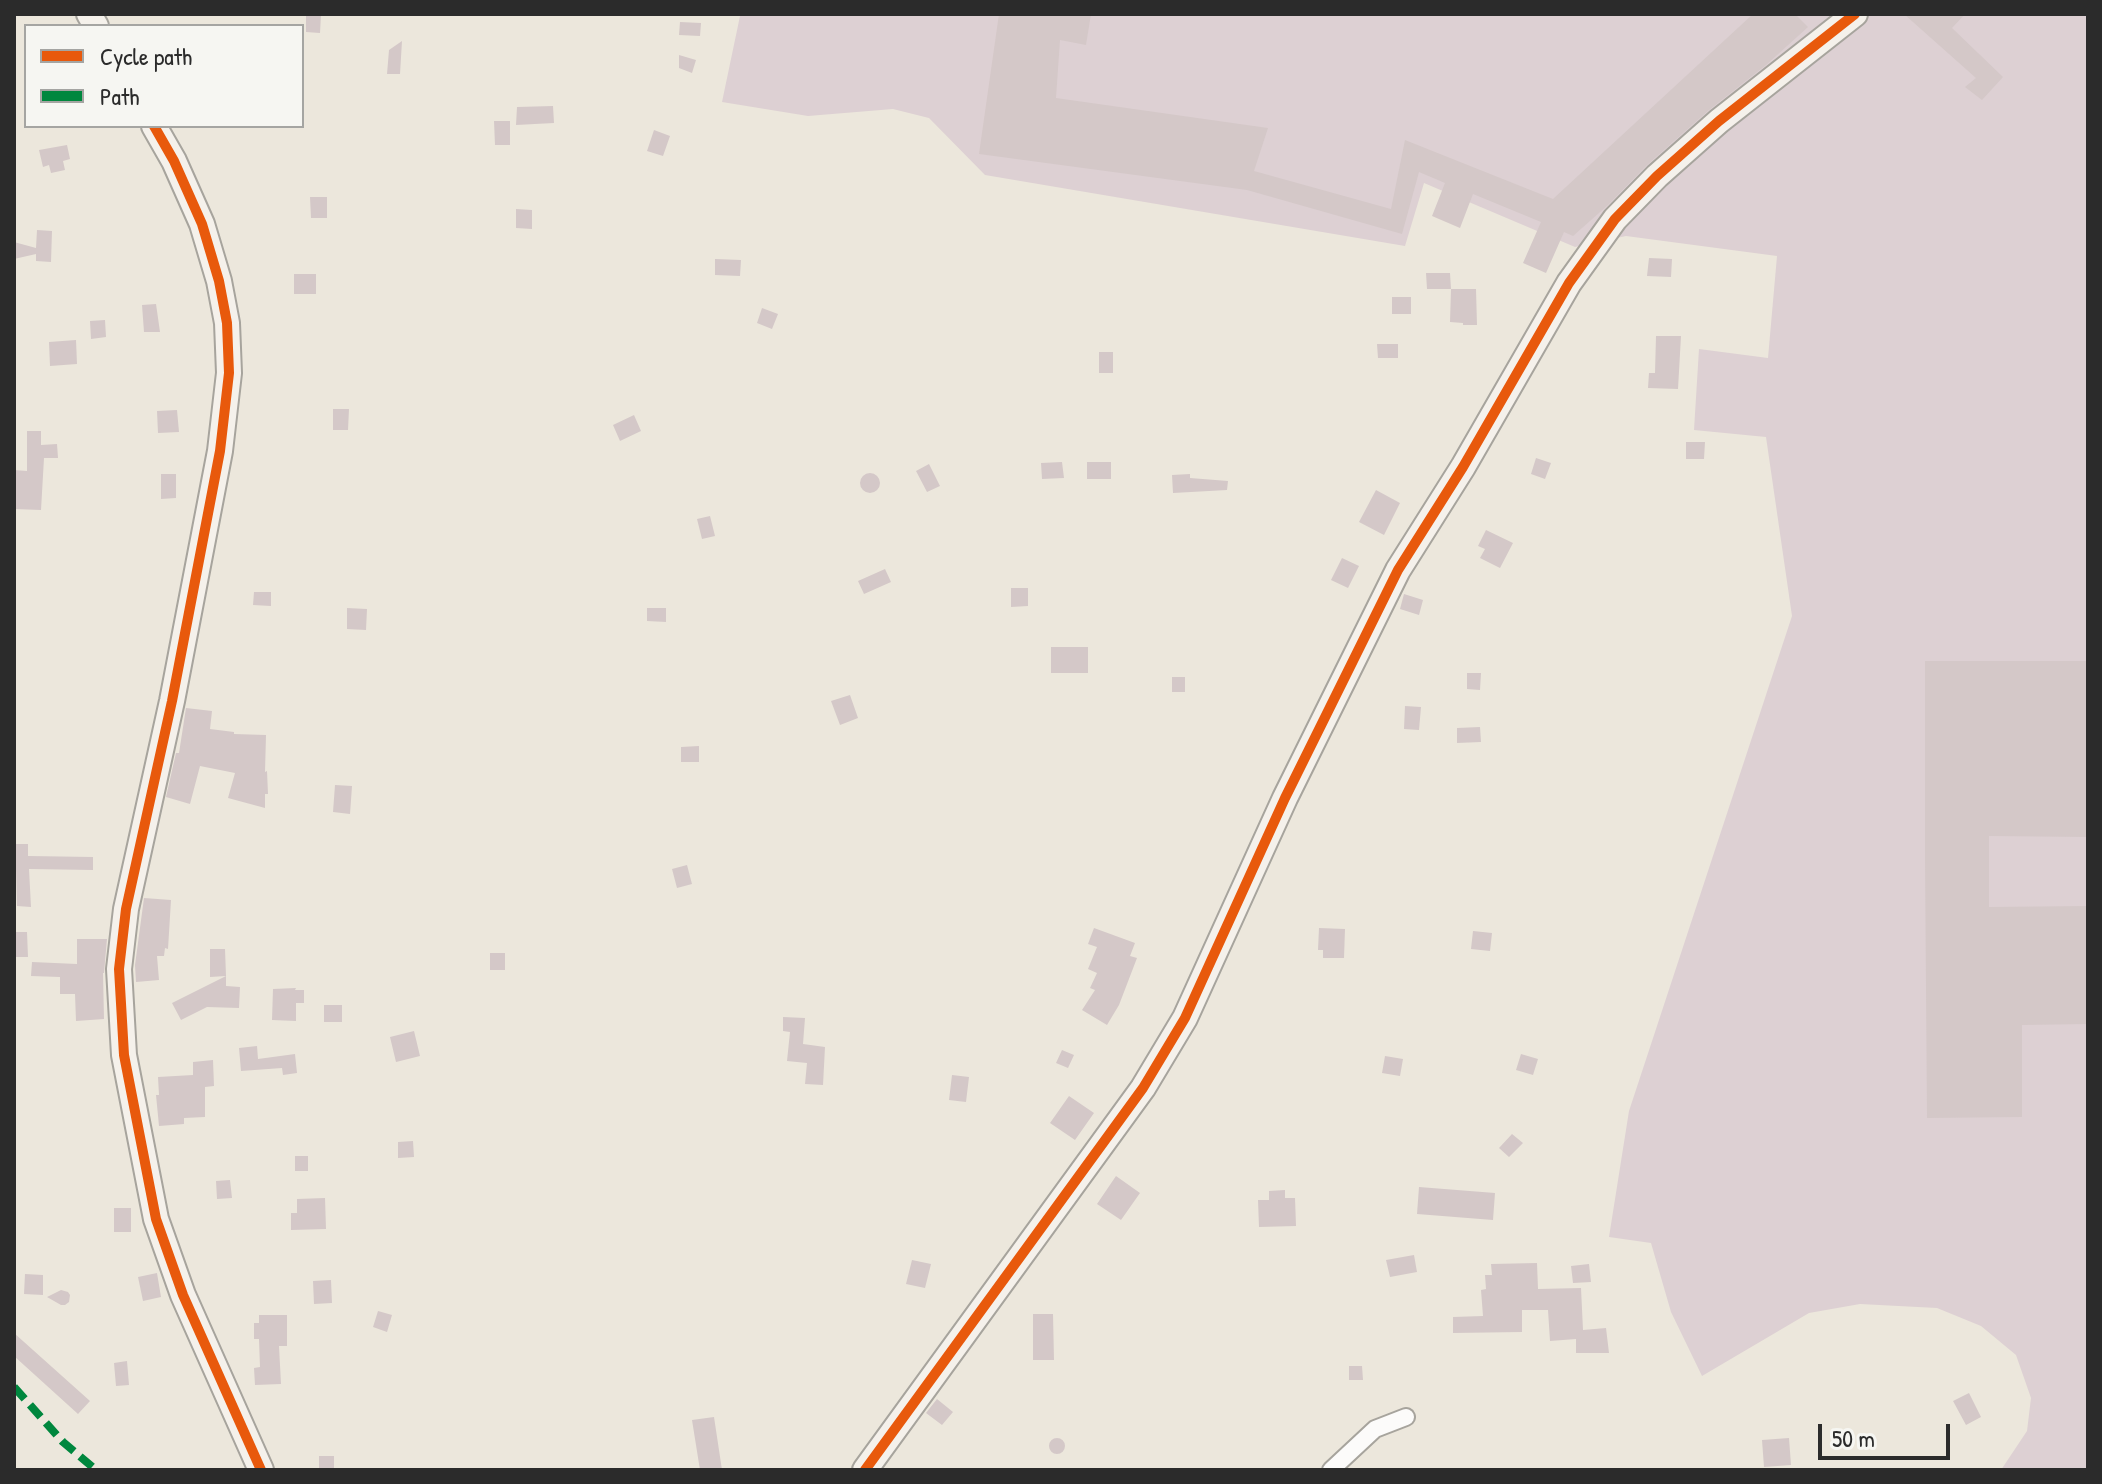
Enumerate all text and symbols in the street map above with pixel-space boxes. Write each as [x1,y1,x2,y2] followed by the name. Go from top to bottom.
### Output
[24,24,304,128] legend
[100,40,192,72] text: Cycle path
[100,80,139,112] text: Path
[1822,1408,1954,1458] scale bar
[1832,1422,1875,1454] text: 50 m

